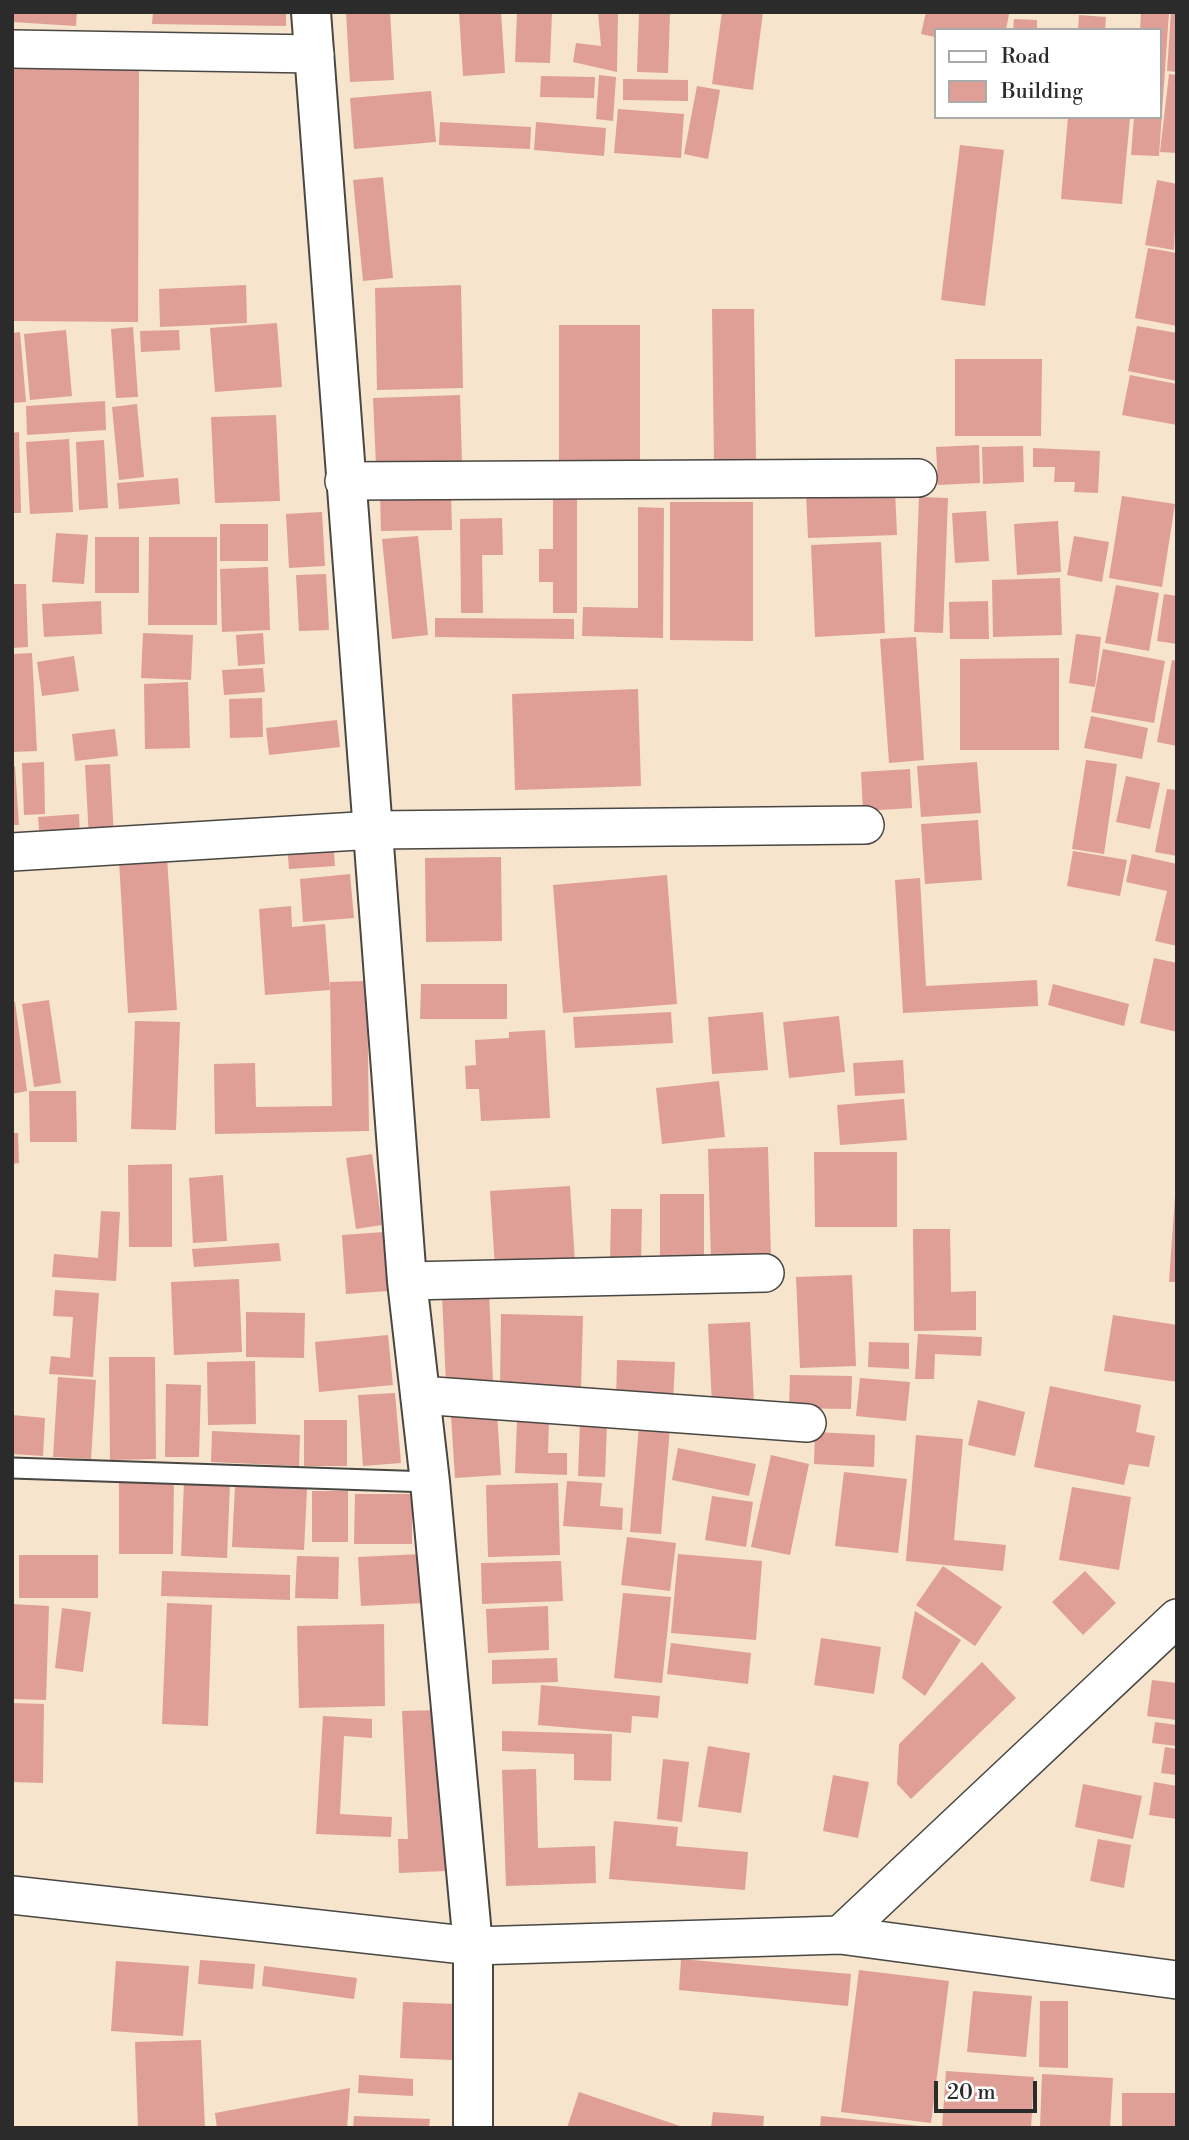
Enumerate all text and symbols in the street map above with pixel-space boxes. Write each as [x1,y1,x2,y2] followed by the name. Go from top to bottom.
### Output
[934,28,1161,119] legend
[1001,44,1050,70] text: Road
[1001,79,1083,105] text: Building
[937,2066,1040,2110] scale bar
[947,2080,996,2106] text: 20 m

